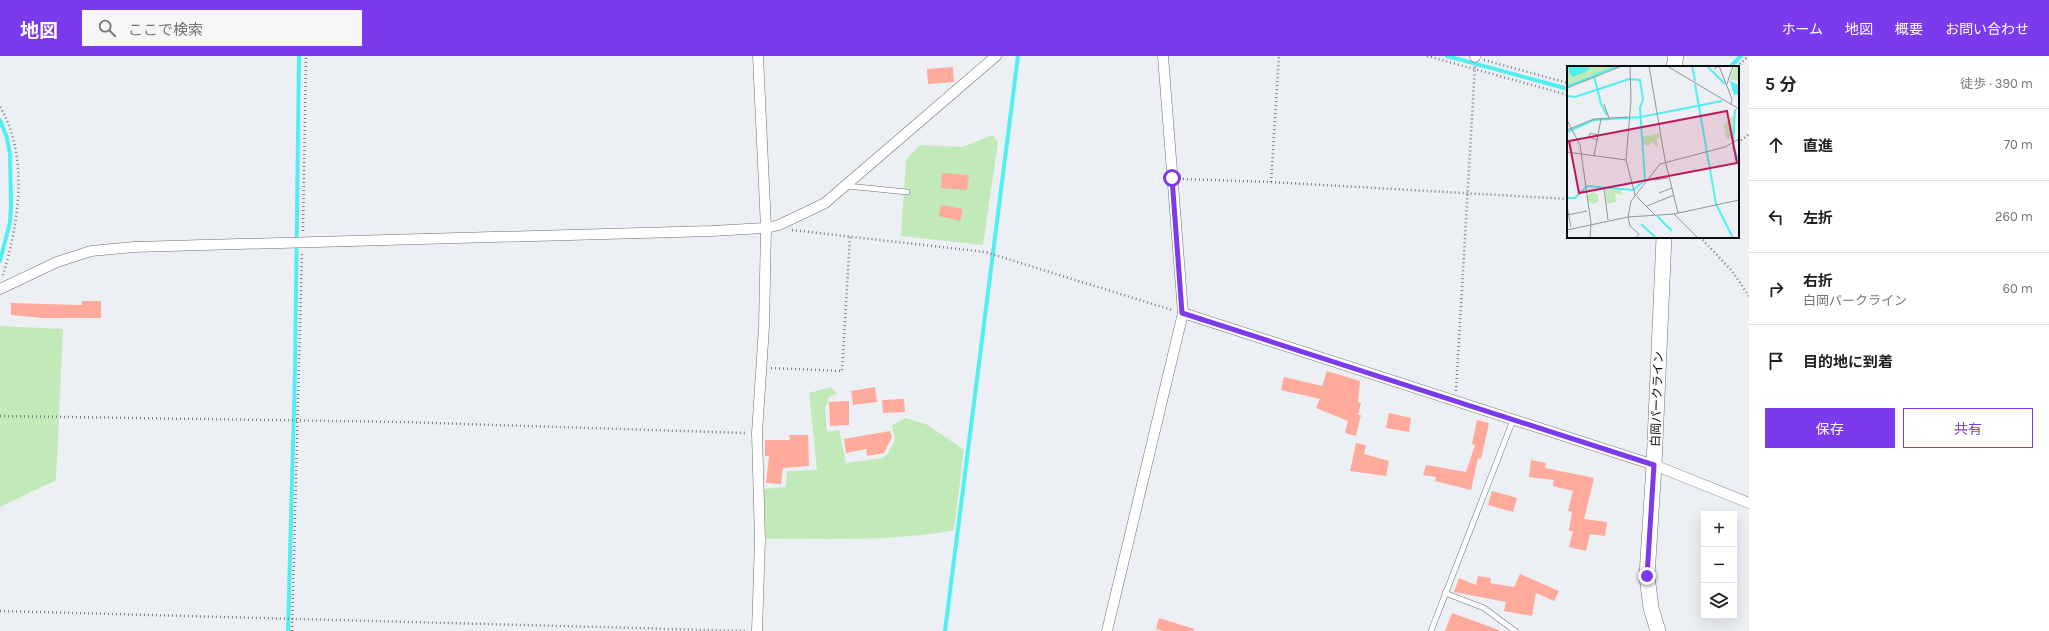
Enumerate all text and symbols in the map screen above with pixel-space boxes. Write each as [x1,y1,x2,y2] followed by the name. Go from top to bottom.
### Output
[82,10,362,46] search box
[96,17,118,39] icon: search
[20,20,58,42] text: 地図
[128,21,203,39] text: ここで検索
[1781,21,1823,38] text: ホーム
[1845,21,1873,38] text: 地図
[1895,21,1923,38] text: 概要
[1945,21,2029,38] text: お問い合わせ
[1567,66,1739,238] inset map
[1765,74,1796,94] text: 5 分
[1960,76,2033,91] text: 徒歩 · 390 m
[1765,134,1787,156] icon: ahead
[1803,137,1833,155] text: 直進
[2004,137,2033,152] text: 70 m
[1163,169,1181,187] route start
[1765,206,1787,228] icon: left
[1803,209,1833,227] text: 左折
[1995,209,2033,224] text: 260 m
[1803,272,1833,290] text: 右折
[1765,278,1787,300] icon: right
[2003,281,2033,296] text: 60 m
[1803,293,1907,308] text: 白岡パークライン
[1765,350,1787,372] icon: arrive
[1648,351,1666,447] street label: 白岡パークライン
[1803,353,1893,371] text: 目的地に到着
[1765,408,1895,448] button: 保存
[1903,408,2033,448] button: 共有
[1701,511,1737,619] map controls
[1701,511,1737,547] button: +
[1701,547,1737,583] button: −
[1638,567,1656,585] route end
[1701,583,1737,619] button: layers

